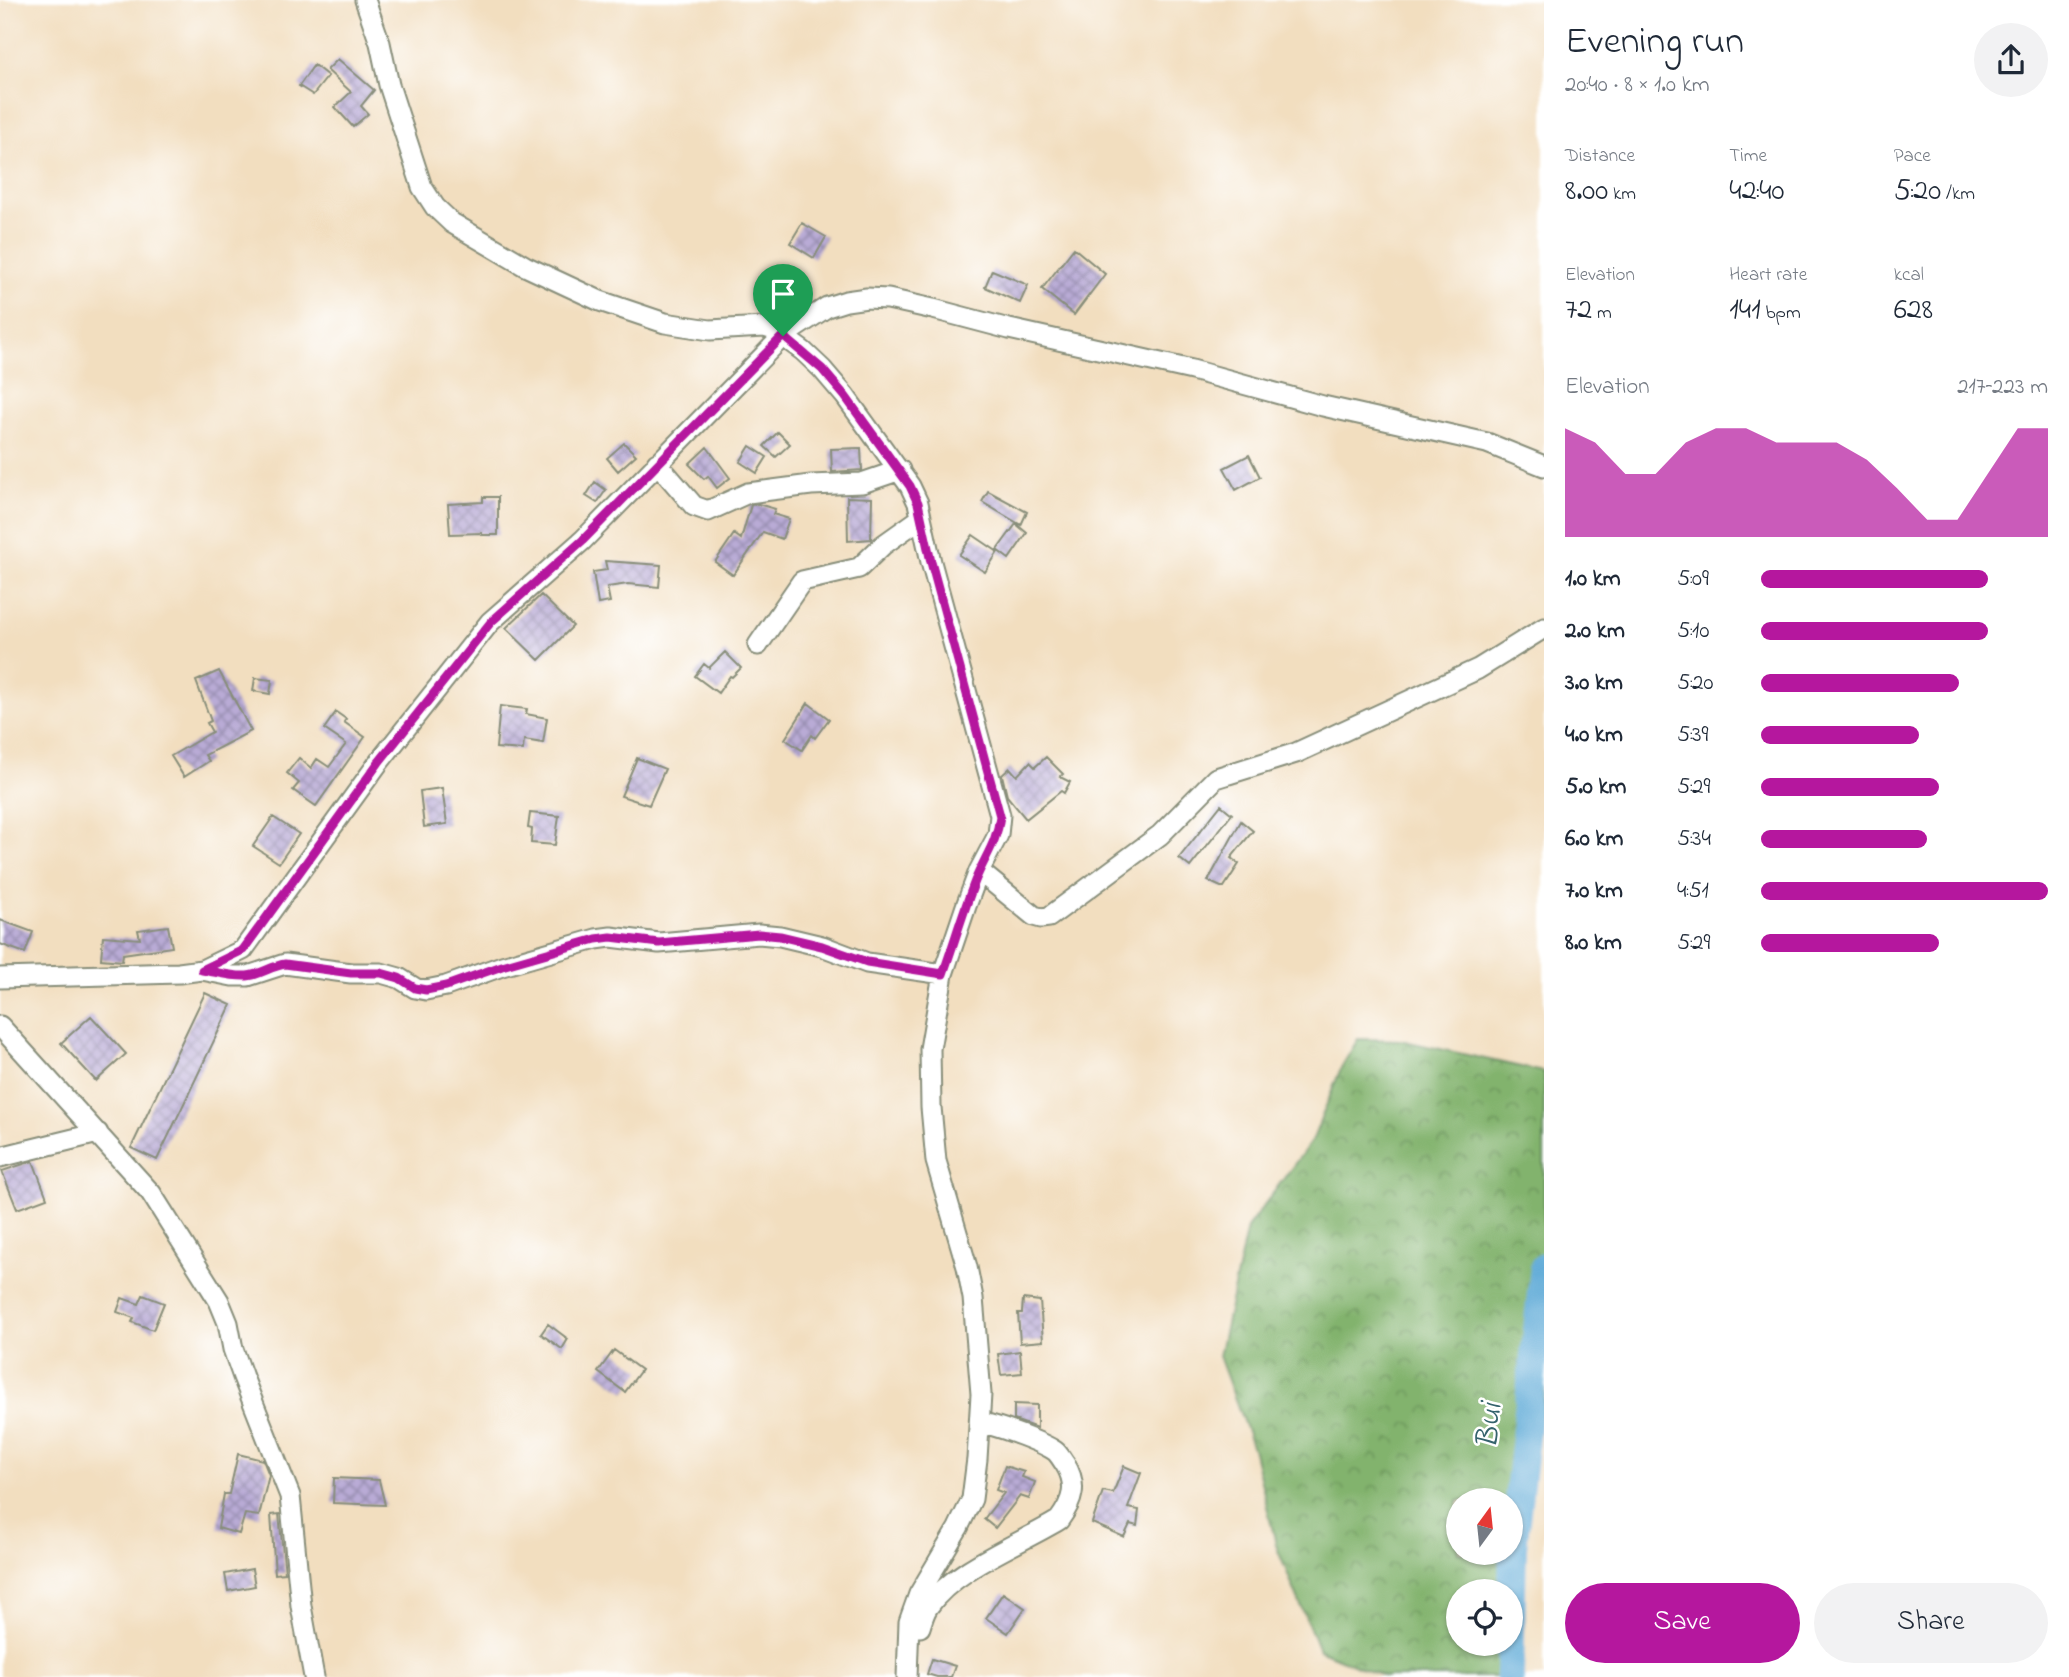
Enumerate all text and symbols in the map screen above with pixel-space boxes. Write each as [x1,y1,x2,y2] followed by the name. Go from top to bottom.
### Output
[1565,15,1744,71] text: Evening run
[1974,23,2048,97] button: share
[1565,69,1710,102] text: 20:40 · 8 × 1.0 km
[1565,143,1635,170] text: Distance
[1729,143,1767,170] text: Time
[1894,143,1931,170] text: Pace
[1565,170,1608,214] text: 8.00
[1729,170,1784,214] text: 42:40
[1894,170,1941,214] text: 5:20
[1608,181,1636,208] text: km
[1941,181,1975,208] text: /km
[1565,262,1635,289] text: Elevation
[1729,262,1807,289] text: Heart rate
[1894,262,1924,289] text: kcal
[753,264,813,336] pin
[764,275,802,313] icon: arrive
[1565,289,1592,333] text: 72
[1729,289,1761,333] text: 141
[1894,289,1933,333] text: 628
[1592,300,1612,327] text: m
[1761,300,1801,327] text: bpm
[1565,371,1650,404] text: Elevation
[1957,371,2048,404] text: 217–223 m
[1565,563,1621,596] text: 1.0 km
[1677,563,1709,596] text: 5:09
[1565,615,1625,648] text: 2.0 km
[1677,615,1709,648] text: 5:10
[1565,667,1623,700] text: 3.0 km
[1677,667,1713,700] text: 5:20
[1565,719,1623,752] text: 4.0 km
[1677,719,1709,752] text: 5:39
[1565,771,1626,804] text: 5.0 km
[1677,771,1710,804] text: 5:29
[1565,823,1623,856] text: 6.0 km
[1677,823,1711,856] text: 5:34
[1565,875,1623,908] text: 7.0 km
[1677,875,1709,908] text: 4:51
[1565,927,1622,960] text: 8.0 km
[1677,927,1710,960] text: 5:29
[1465,1398,1517,1451] water label: Bui
[1446,1488,1522,1564] north arrow
[1446,1488,1523,1656] map controls
[1446,1579,1523,1656] button: locate
[1565,1583,1800,1663] button: Save
[1814,1583,2048,1663] button: Share

